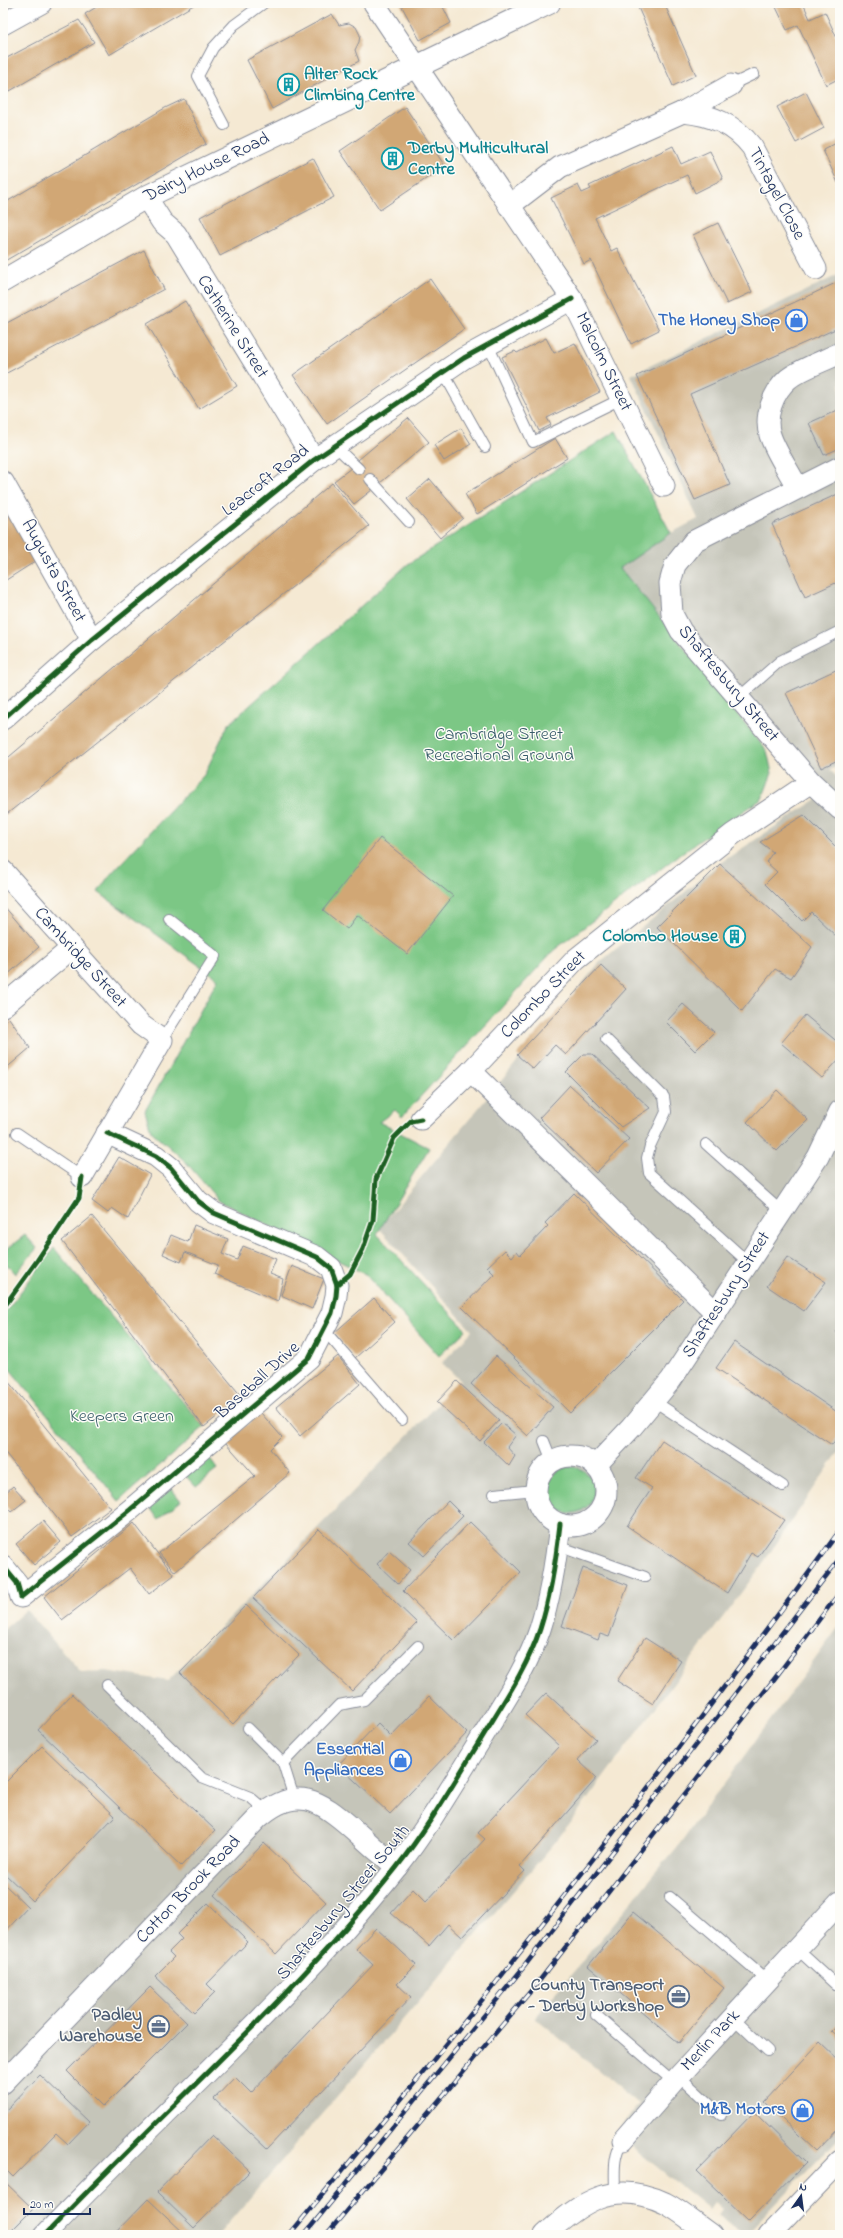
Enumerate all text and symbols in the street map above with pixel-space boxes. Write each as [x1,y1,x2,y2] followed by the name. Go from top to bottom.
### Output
[304,62,416,110] place label: Alter Rock Climbing Centre
[275,72,301,98] building icon: Alter Rock Climbing Centre
[139,126,274,210] street label: Dairy House Road
[407,136,548,183] place label: Derby Multicultural Centre
[740,143,812,246] street label: Tintagel Close
[380,146,406,172] building icon: Derby Multicultural Centre
[190,270,274,384] street label: Catherine Street
[568,308,638,416] street label: Malcolm Street
[658,308,780,335] place label: The Honey Shop
[783,308,809,334] shop icon: The Honey Shop
[217,439,315,523] street label: Leacroft Road
[13,515,92,628] street label: Augusta Street
[671,620,785,748] street label: Shaftesbury Street
[424,722,574,769] park label: Cambridge Street Recreational Ground
[27,902,133,1015] street label: Cambridge Street
[602,924,719,950] place label: Colombo House
[721,924,747,950] building icon: Colombo House
[495,945,593,1045] street label: Colombo Street
[676,1227,778,1363] street label: Shaftesbury Street
[209,1335,307,1427] street label: Baseball Drive
[70,1404,174,1430] park label: Keepers Green
[304,1737,384,1784] place label: Essential Appliances
[387,1747,413,1773] shop icon: Essential Appliances
[271,1819,417,1987] street label: Shaftesbury Street South
[131,1830,247,1950] street label: Cotton Brook Road
[527,1973,665,2021] place label: County Transport - Derby Workshop
[666,1983,692,2009] office icon: County Transport - Derby Workshop
[59,2003,143,2050] place label: Padley Warehouse
[675,2004,747,2078] street label: Merlin Park
[145,2013,171,2039] office icon: Padley Warehouse
[700,2097,786,2123] place label: M&B Motors
[789,2097,815,2123] shop icon: M&B Motors
[781,2176,821,2216] north arrow
[798,2179,809,2196] text: N
[24,2190,90,2216] scale bar
[30,2196,53,2214] text: 20 m

